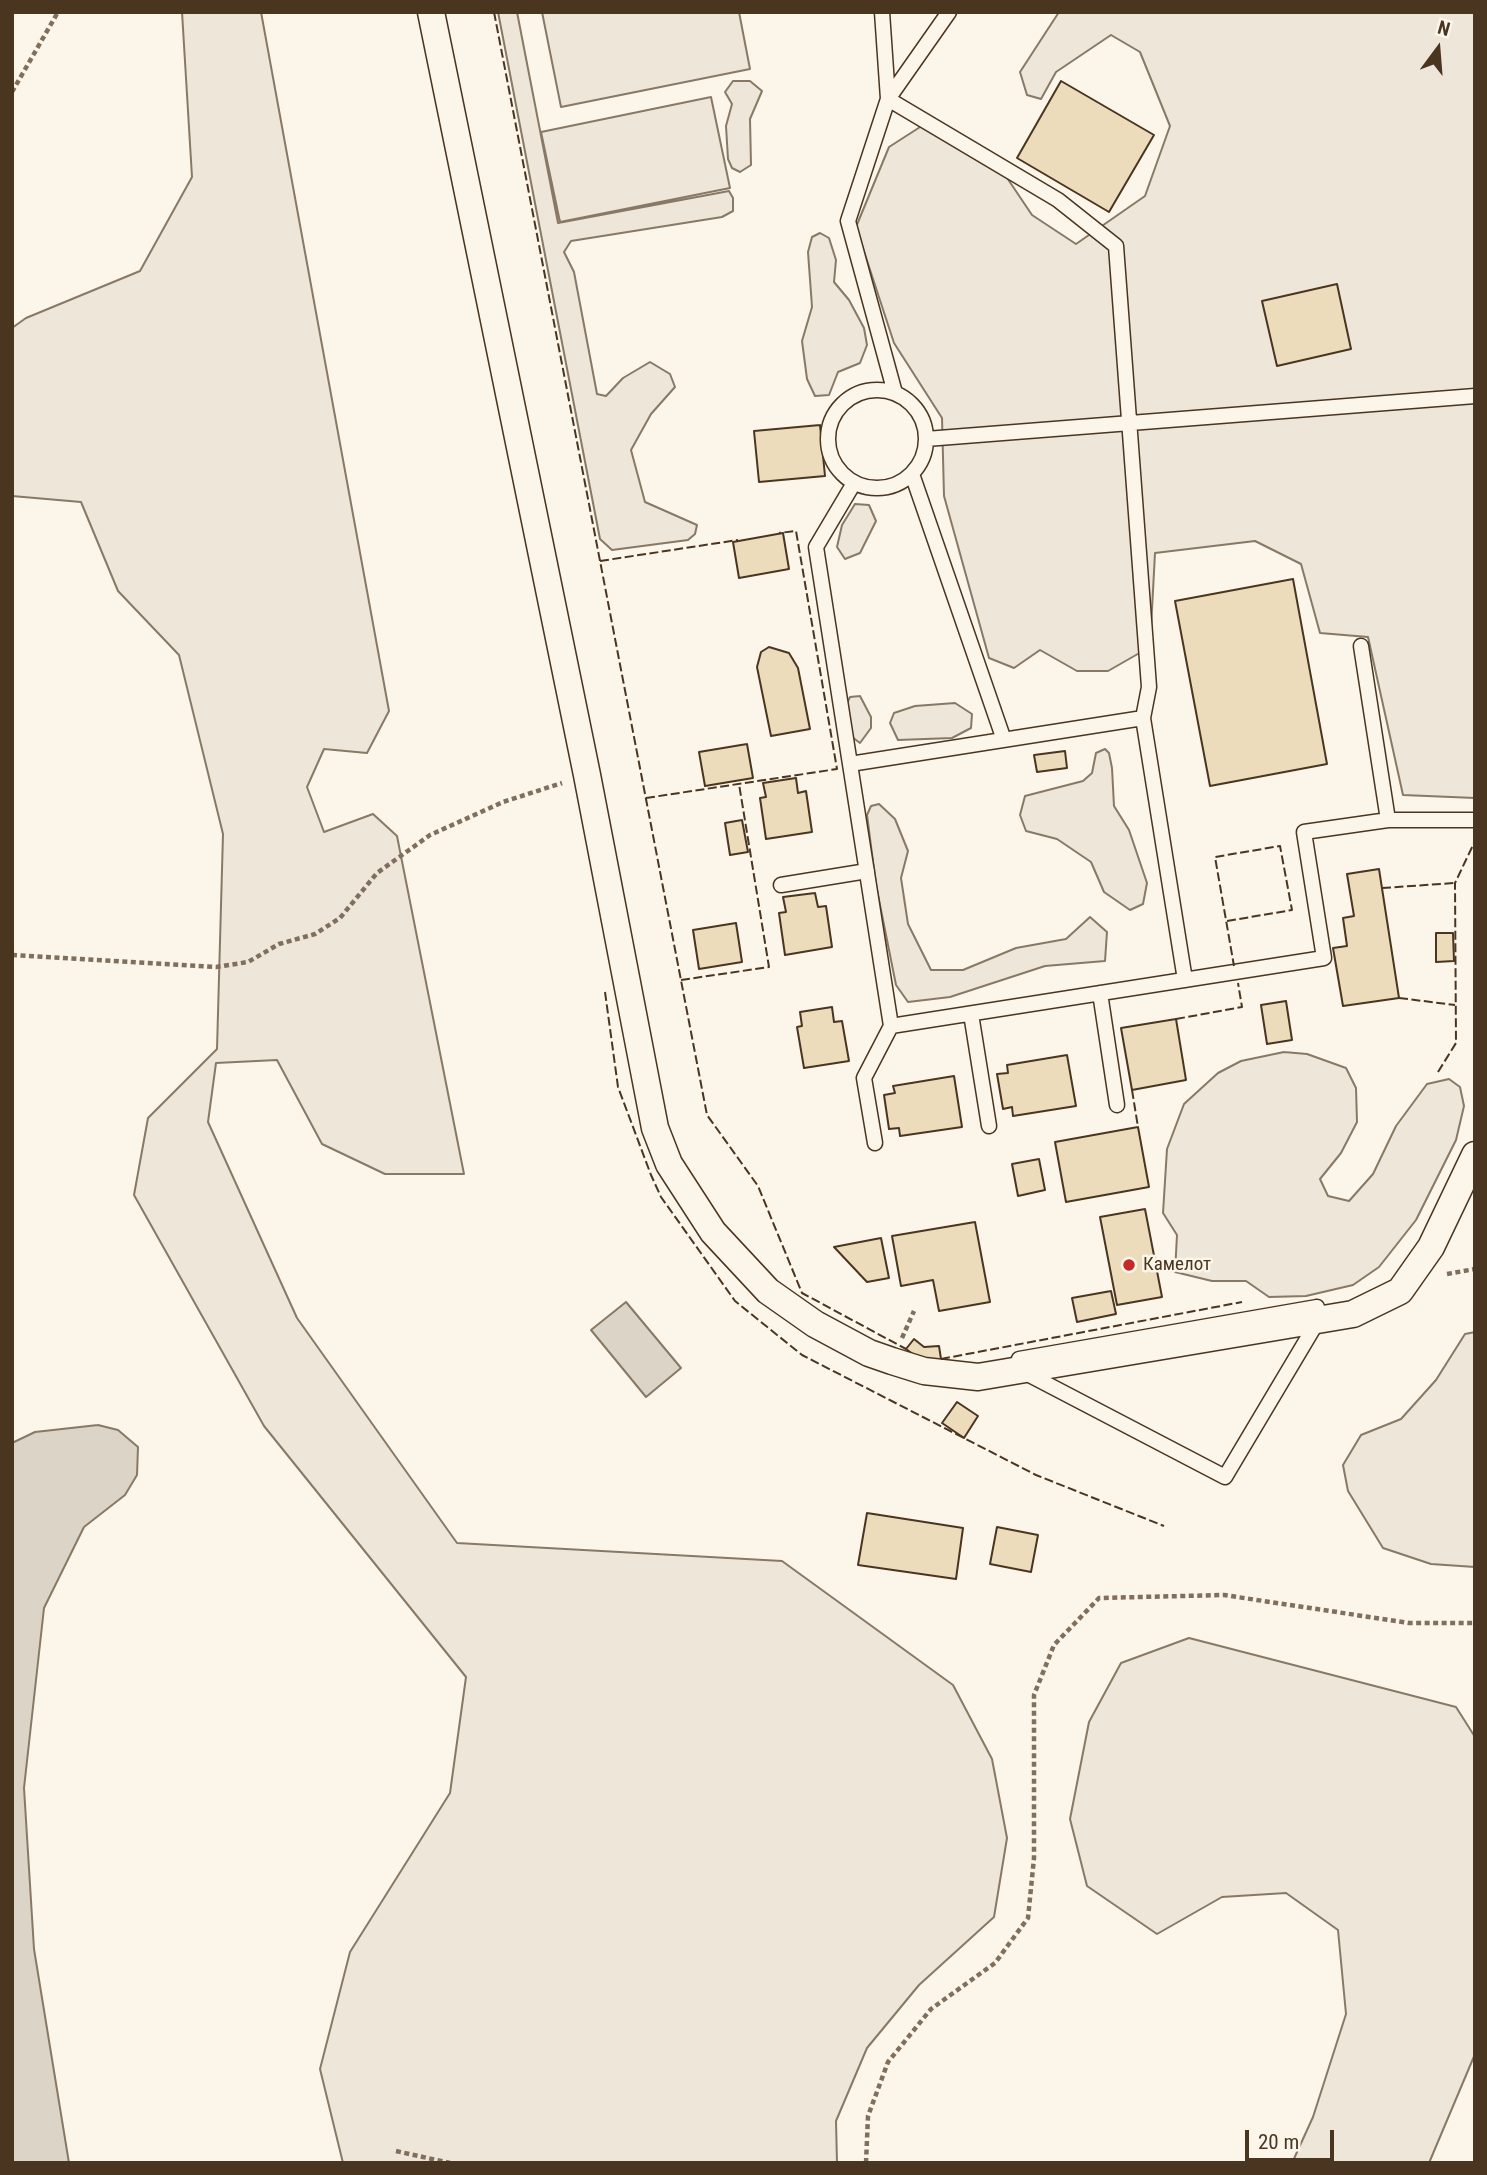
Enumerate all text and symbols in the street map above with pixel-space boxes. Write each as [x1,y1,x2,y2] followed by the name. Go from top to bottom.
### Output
[1403,14,1473,84] north arrow
[1435,16,1453,41] text: N
[1143,1254,1211,1276] place label: Камелот
[1121,1257,1137,1273] marker: Камелот
[1249,2116,1338,2160] scale bar
[1258,2130,1299,2154] text: 20 m

